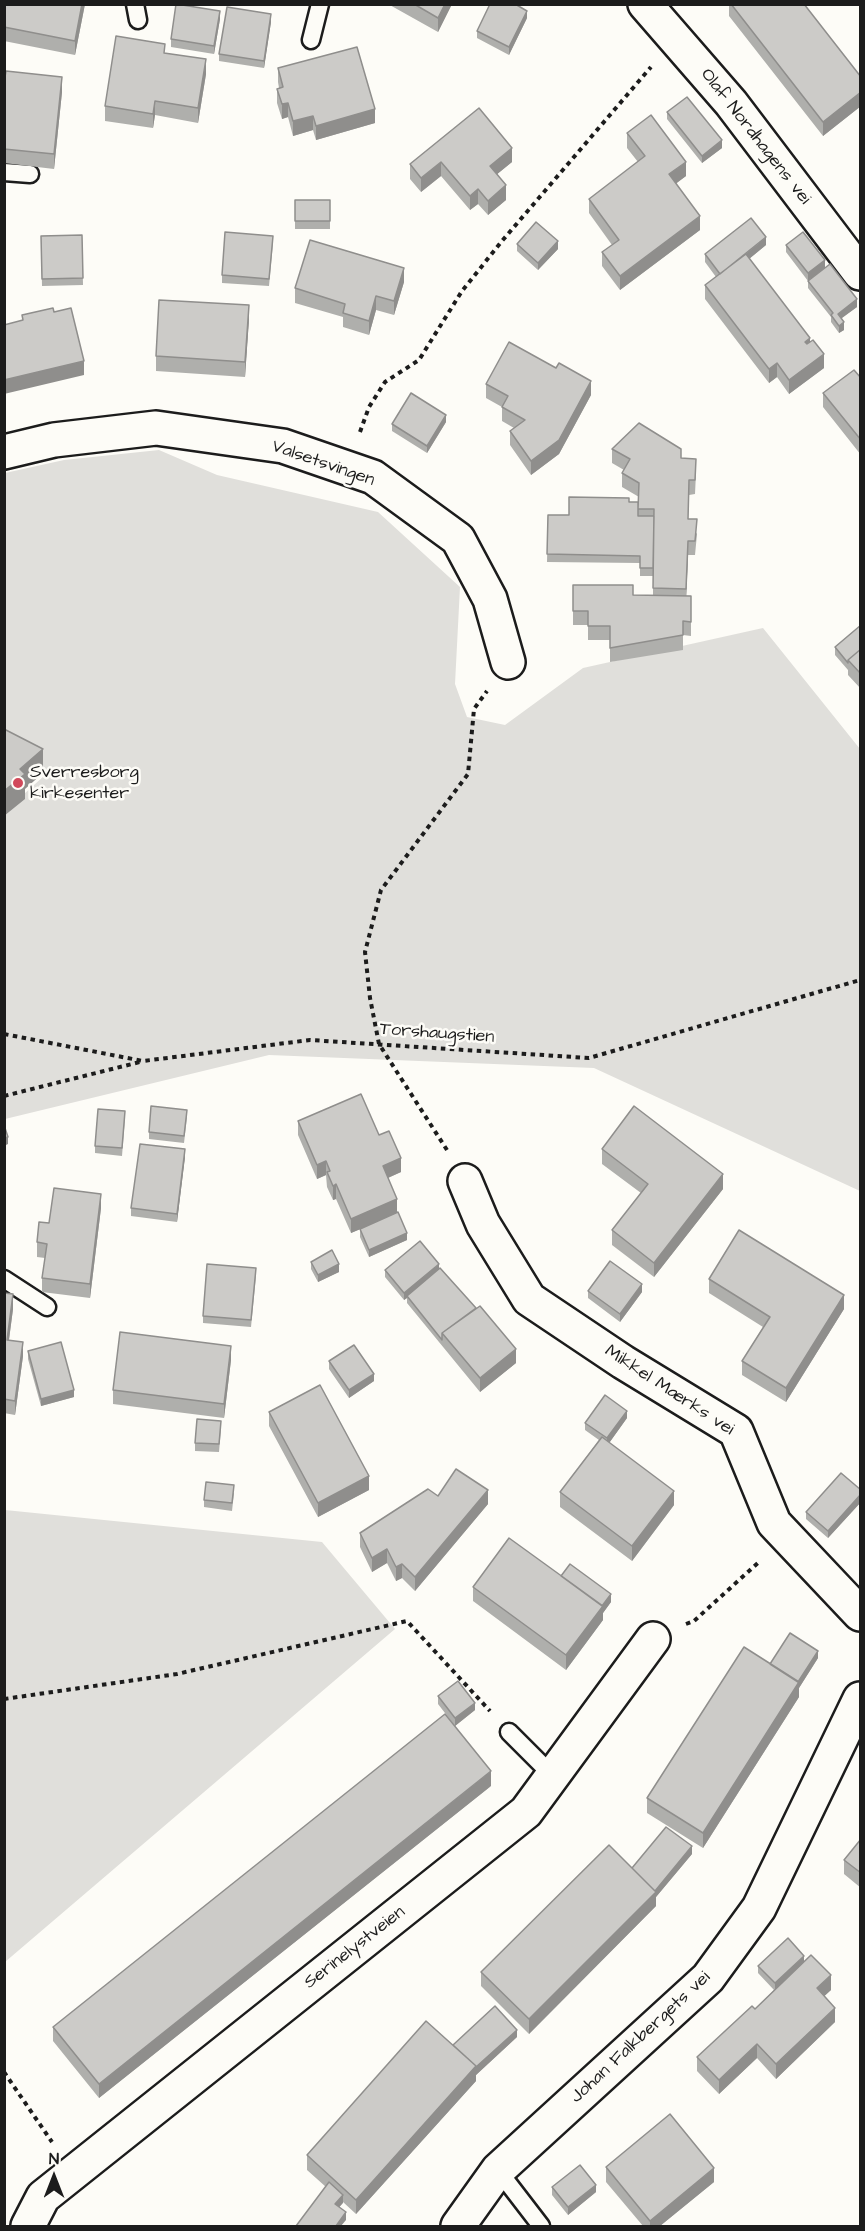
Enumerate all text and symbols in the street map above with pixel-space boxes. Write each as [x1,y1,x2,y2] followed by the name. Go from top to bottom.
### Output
[695,65,815,209] street label: Olaf Nordhagens vei
[269,436,377,492] street label: Valsetsvingen
[30,762,139,804] place label: Sverresborg kirkesenter
[11,776,25,790] marker: Sverresborg kirkesenter
[379,1019,495,1049] street label: Torshaugstien
[600,1341,738,1441] street label: Mikkel Mærks vei
[300,1902,410,1994] street label: Serinelystveien
[567,1968,715,2108] street label: Johan Falkbergets vei
[24,2147,84,2207] north arrow
[49,2148,59,2170] text: N

